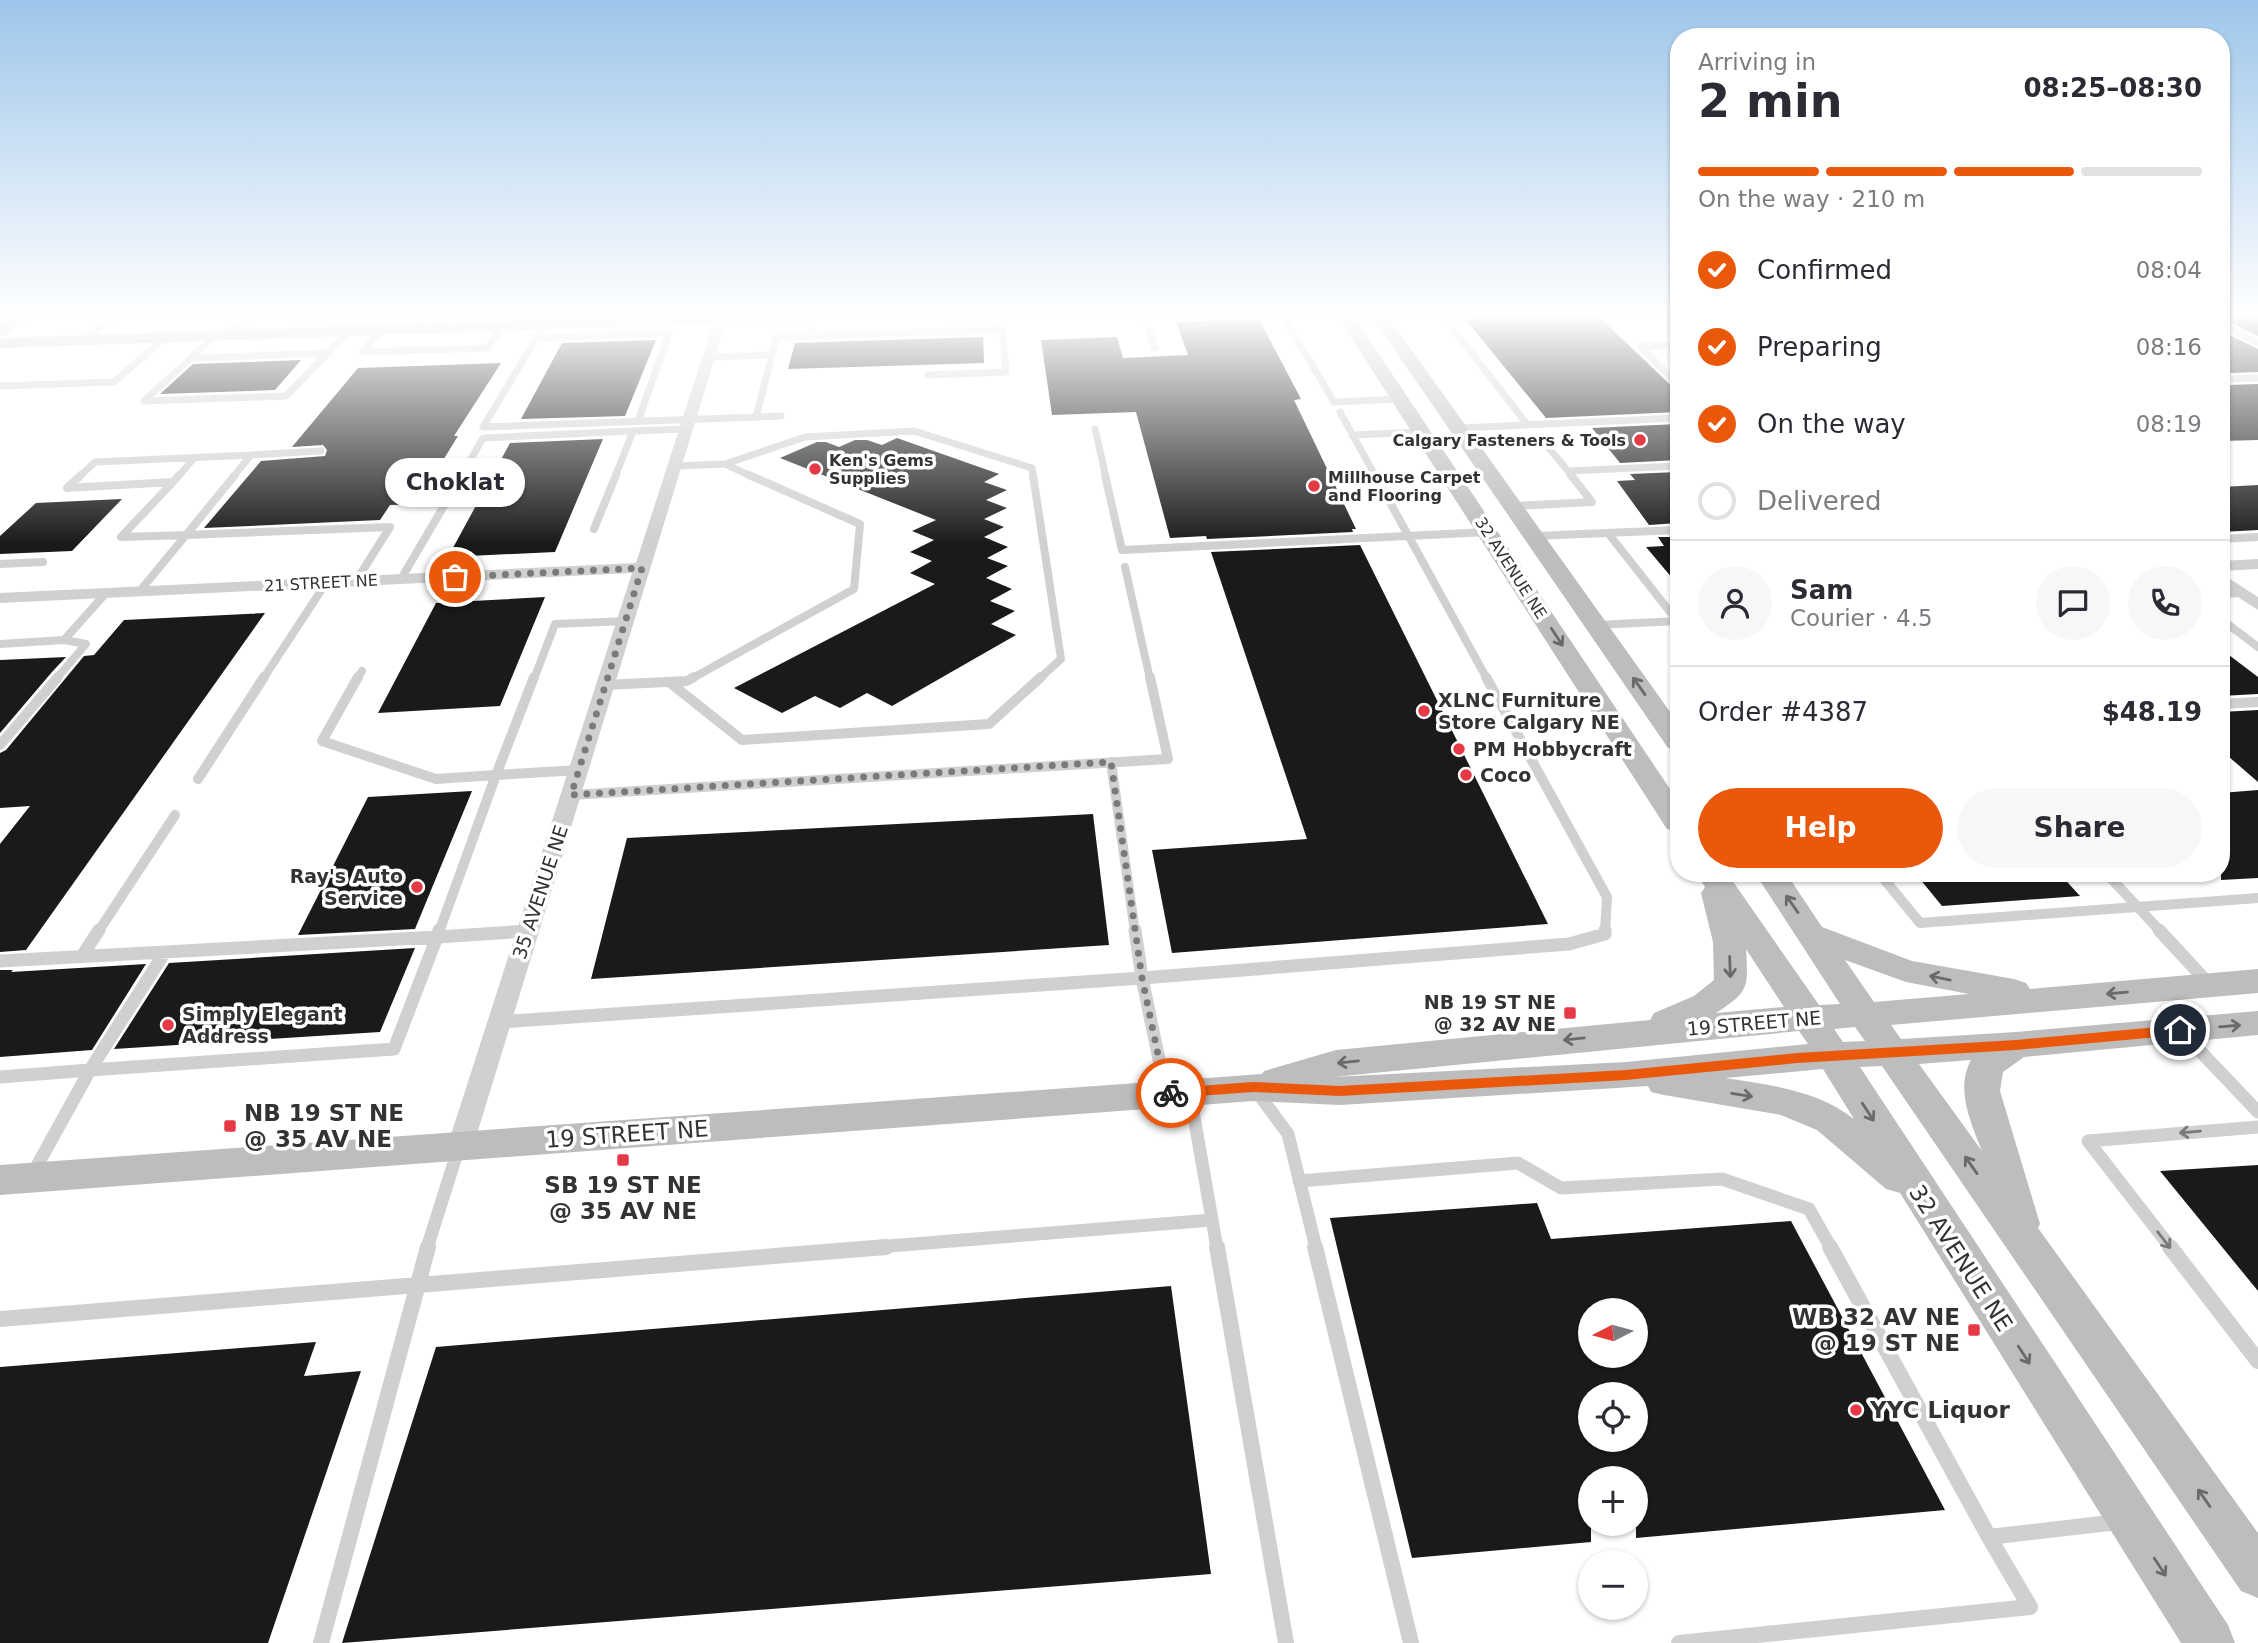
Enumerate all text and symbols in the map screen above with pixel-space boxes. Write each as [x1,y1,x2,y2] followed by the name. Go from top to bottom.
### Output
[1698,49,1816,75] text: Arriving in
[2023,73,2202,103] text: 08:25–08:30
[1698,74,1842,128] text: 2 min
[1698,186,1925,212] text: On the way · 210 m
[1698,251,1736,289] icon: check
[1757,255,1892,285] text: Confirmed
[2136,257,2202,283] text: 08:04
[1698,328,1736,366] icon: check
[1757,332,1882,362] text: Preparing
[2136,334,2202,360] text: 08:16
[1698,405,1736,443] icon: check
[1757,409,1906,439] text: On the way
[2136,411,2202,437] text: 08:19
[1392,431,1626,450] place label: Calgary Fasteners & Tools
[1632,432,1648,448] marker: Calgary Fasteners & Tools
[829,451,934,488] place label: Ken's Gems Supplies
[385,458,525,507] callout: Choklat
[807,461,823,477] marker: Ken's Gems Supplies
[1328,468,1481,505] place label: Millhouse Carpet and Flooring
[406,469,504,495] text: Choklat
[1306,478,1322,494] marker: Millhouse Carpet and Flooring
[1757,486,1881,516] text: Delivered
[1471,514,1551,622] street label: 32 AVENUE NE
[425,547,485,607] pin
[436,558,474,596] icon: bag
[1698,566,1772,640] button: person
[2036,566,2110,640] button: chat
[2128,566,2202,640] button: phone
[264,571,378,595] street label: 21 STREET NE
[1790,575,1853,605] text: Sam
[1790,605,1933,631] text: Courier · 4.5
[1549,627,1564,646] one-way arrow
[1632,677,1646,696] one-way arrow
[1438,689,1620,733] place label: XLNC Furniture Store Calgary NE
[1698,697,1868,727] text: Order #4387
[2102,697,2202,727] text: $48.19
[1416,703,1432,719] marker: XLNC Furniture Store Calgary NE
[1473,738,1632,760] place label: PM Hobbycraft
[1451,741,1467,757] marker: PM Hobbycraft
[1480,764,1531,786] place label: Coco
[1458,767,1474,783] marker: Coco
[1698,788,1943,868] button: Help
[1957,788,2202,868] button: Share
[508,822,572,962] street label: 35 AVENUE NE
[290,865,403,909] place label: Ray's Auto Service
[409,879,425,895] marker: Ray's Auto Service
[1785,895,1799,914] one-way arrow
[1724,955,1737,978] one-way arrow
[1929,971,1952,985] one-way arrow
[2106,986,2129,999] one-way arrow
[1424,991,1556,1035] place label: NB 19 ST NE @ 32 AV NE
[2150,1000,2210,1060] pin
[182,1003,343,1047] place label: Simply Elegant Address
[1562,1005,1578,1021] marker: NB 19 ST NE @ 32 AV NE
[1686,1006,1822,1040] street label: 19 STREET NE
[2161,1011,2199,1049] icon: home
[160,1017,176,1033] marker: Simply Elegant Address
[2219,1019,2241,1032] one-way arrow
[1563,1033,1586,1046] one-way arrow
[1337,1056,1360,1069] one-way arrow
[1136,1058,1206,1128] courier
[1152,1074,1190,1112] icon: bike
[1730,1089,1753,1102] one-way arrow
[244,1100,404,1152] place label: NB 19 ST NE @ 35 AV NE
[1862,1102,1876,1122] one-way arrow
[545,1115,709,1153] street label: 19 STREET NE
[222,1118,238,1134] marker: NB 19 ST NE @ 35 AV NE
[2179,1126,2202,1139] one-way arrow
[615,1152,631,1168] marker: SB 19 ST NE @ 35 AV NE
[1964,1156,1978,1175] one-way arrow
[544,1172,702,1224] place label: SB 19 ST NE @ 35 AV NE
[1904,1180,2018,1336] street label: 32 AVENUE NE
[2157,1230,2172,1249] one-way arrow
[1578,1298,1648,1368] north arrow
[1578,1298,1648,1620] map controls
[1792,1304,1960,1356] place label: WB 32 AV NE @ 19 ST NE
[1966,1322,1982,1338] marker: WB 32 AV NE @ 19 ST NE
[2017,1344,2031,1364] one-way arrow
[1578,1382,1648,1452] button: locate
[1869,1397,2011,1423] place label: YYC Liquor
[1848,1402,1864,1418] marker: YYC Liquor
[1578,1466,1648,1536] button: +
[2197,1489,2211,1508] one-way arrow
[1578,1550,1648,1620] button: −
[2154,1556,2168,1576] one-way arrow

